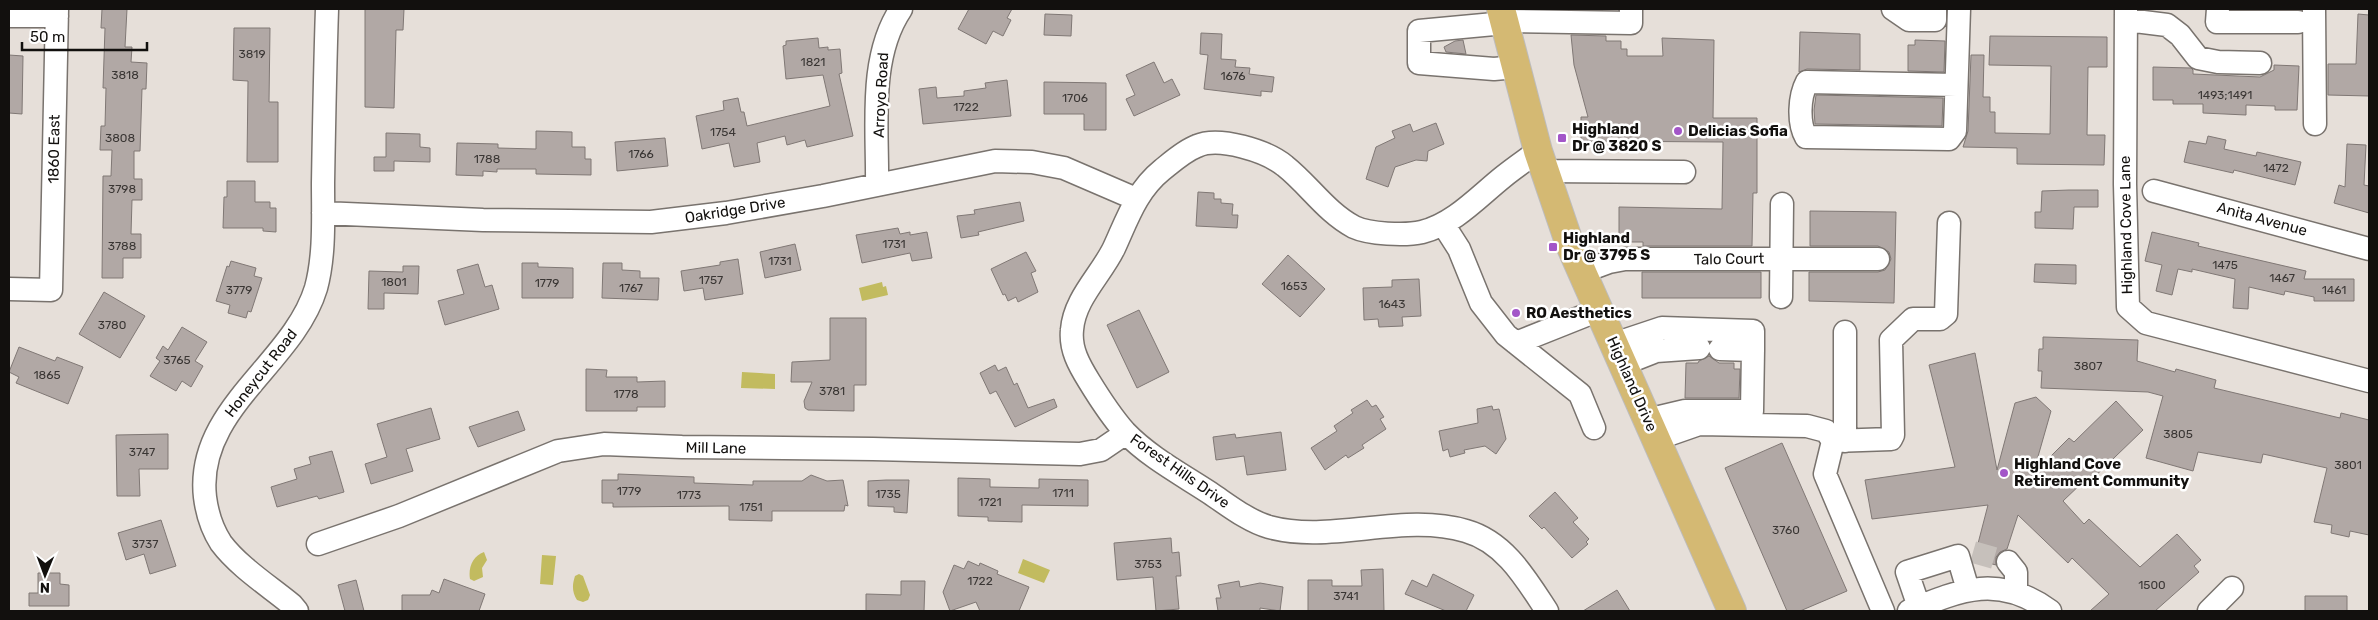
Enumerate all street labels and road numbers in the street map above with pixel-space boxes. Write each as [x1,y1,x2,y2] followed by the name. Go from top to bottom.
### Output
[870,52,892,138] street label: Arroyo Road
[44,114,64,184] street label: 1860 East
[2116,156,2136,294] street label: Highland Cove Lane
[683,193,787,227] street label: Oakridge Drive
[2215,198,2309,240] street label: Anita Avenue
[1693,249,1765,269] street label: Talo Court
[221,325,301,421] street label: Honeycut Road
[1603,334,1661,434] street label: Highland Drive
[1127,430,1233,512] street label: Forest Hills Drive
[685,438,747,458] street label: Mill Lane

